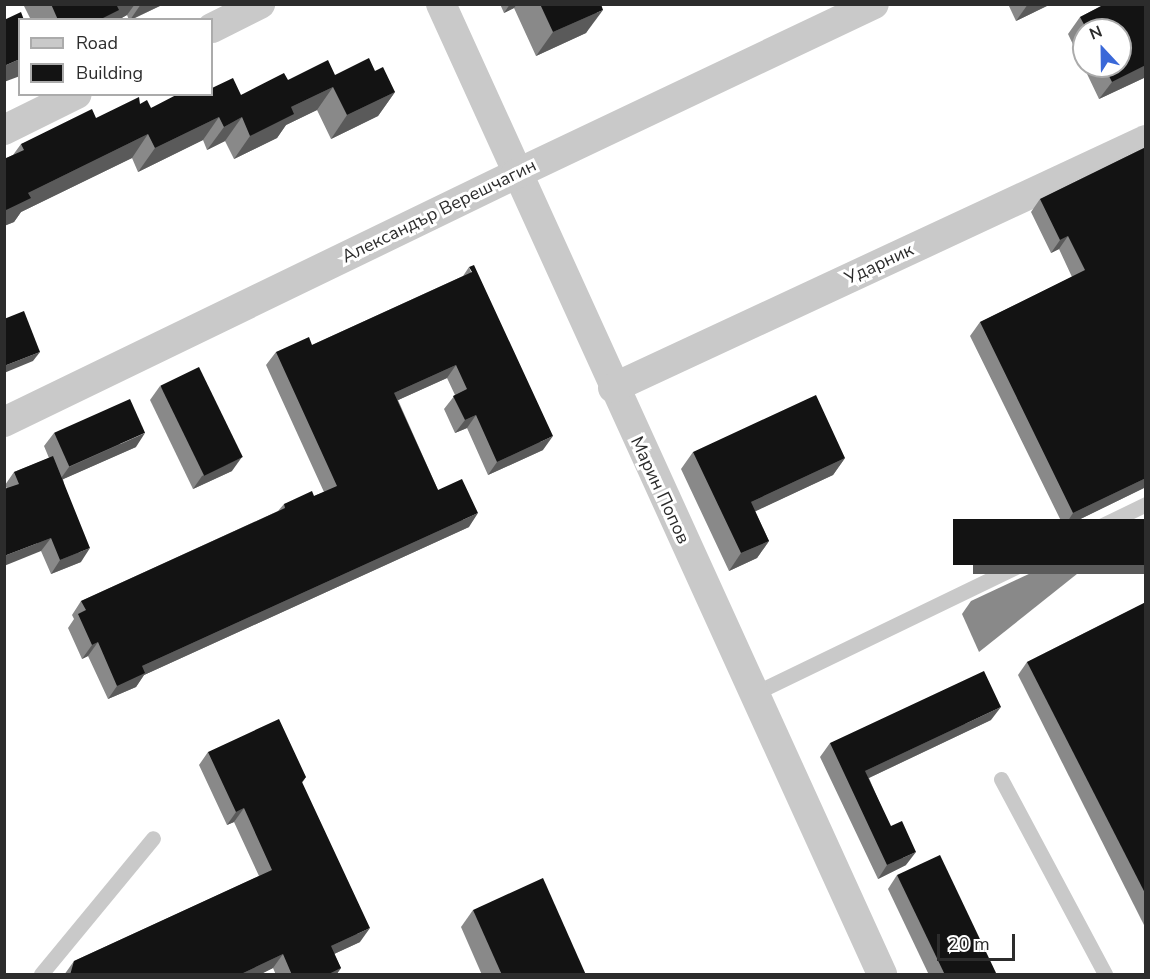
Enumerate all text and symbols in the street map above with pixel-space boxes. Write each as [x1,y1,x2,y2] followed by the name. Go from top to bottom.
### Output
[18,18,213,96] legend
[1072,18,1132,78] north arrow
[1086,21,1106,46] text: N
[76,31,118,55] text: Road
[76,61,143,85] text: Building
[338,154,540,268] street label: Александър Верешчагин
[841,239,917,289] street label: Ударник
[626,433,694,547] street label: Марин Попов
[940,922,1018,960] scale bar
[948,932,990,956] text: 20 m

